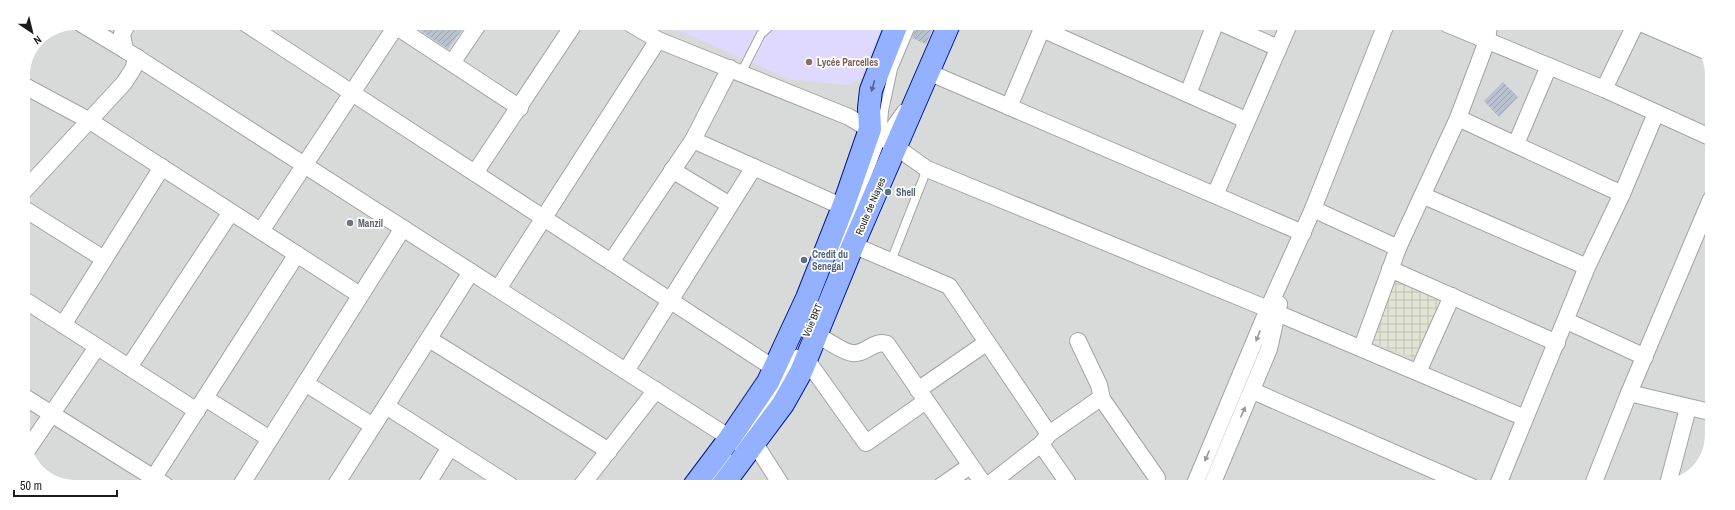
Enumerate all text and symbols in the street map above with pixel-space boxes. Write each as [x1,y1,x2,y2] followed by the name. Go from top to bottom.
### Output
[12,12,52,52] north arrow
[31,33,44,48] text: N
[817,56,879,69] place label: Lycée Parcelles
[804,57,814,67] marker: Lycée Parcelles
[869,80,875,93] one-way arrow
[853,176,888,237] street label: Route de Niayes
[896,186,916,199] place label: Shell
[883,187,893,197] marker: Shell
[358,217,383,230] place label: Manzil
[345,218,355,228] marker: Manzil
[812,248,848,273] place label: Credit du Senegal
[799,255,809,265] marker: Credit du Senegal
[800,302,825,339] street label: Voie BRT
[1254,330,1260,342] one-way arrow
[1241,406,1247,418] one-way arrow
[1204,450,1210,461] one-way arrow
[14,472,117,498] scale bar
[20,478,42,494] text: 50 m

